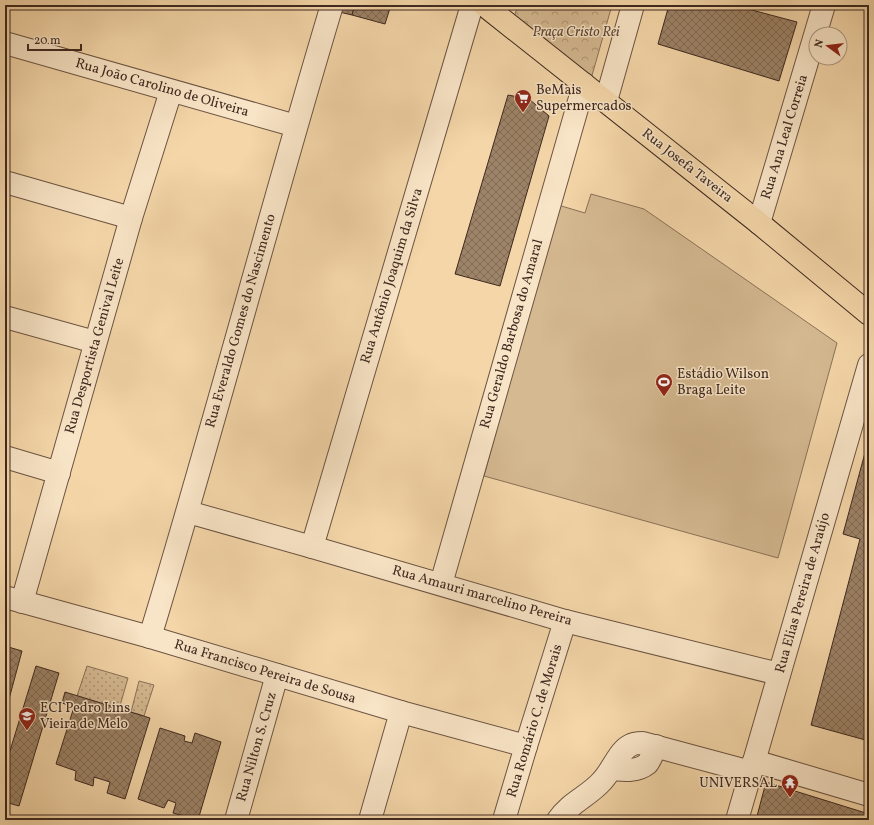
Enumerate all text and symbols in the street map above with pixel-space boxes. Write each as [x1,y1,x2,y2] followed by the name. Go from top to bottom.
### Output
[532,23,620,42] park label: Praça Cristo Rei
[28,26,81,52] scale bar
[808,26,848,66] north arrow
[34,33,61,49] text: 20 m
[812,38,828,50] text: N
[73,54,251,122] street label: Rua João Carolino de Oliveira
[757,72,813,202] street label: Rua Ana Leal Correia
[536,81,632,116] place label: BeMais Supermercados
[513,88,533,113] supermarket icon: BeMais Supermercados
[637,124,737,208] street label: Rua Josefa Taveira
[356,186,428,366] street label: Rua Antônio Joaquim da Silva
[201,212,281,430] street label: Rua Everaldo Gomes do Nascimento
[476,237,548,431] street label: Rua Geraldo Barbosa do Amaral
[61,256,129,436] street label: Rua Desportista Genival Leite
[677,365,769,400] place label: Estádio Wilson Braga Leite
[654,372,674,397] sports icon: Estádio Wilson Braga Leite
[771,511,835,675] street label: Rua Elias Pereira de Araújo
[390,561,574,631] street label: Rua Amauri marcelino Pereira
[172,635,358,709] street label: Rua Francisco Pereira de Sousa
[503,642,567,800] street label: Rua Romário C. de Morais
[232,690,282,804] street label: Rua Nilton S. Cruz
[40,699,130,734] place label: ECI Pedro Lins Vieira de Melo
[17,706,37,731] school or university icon: ECI Pedro Lins Vieira de Melo
[780,773,800,798] temple icon: UNIVERSAL
[699,774,777,793] place label: UNIVERSAL

